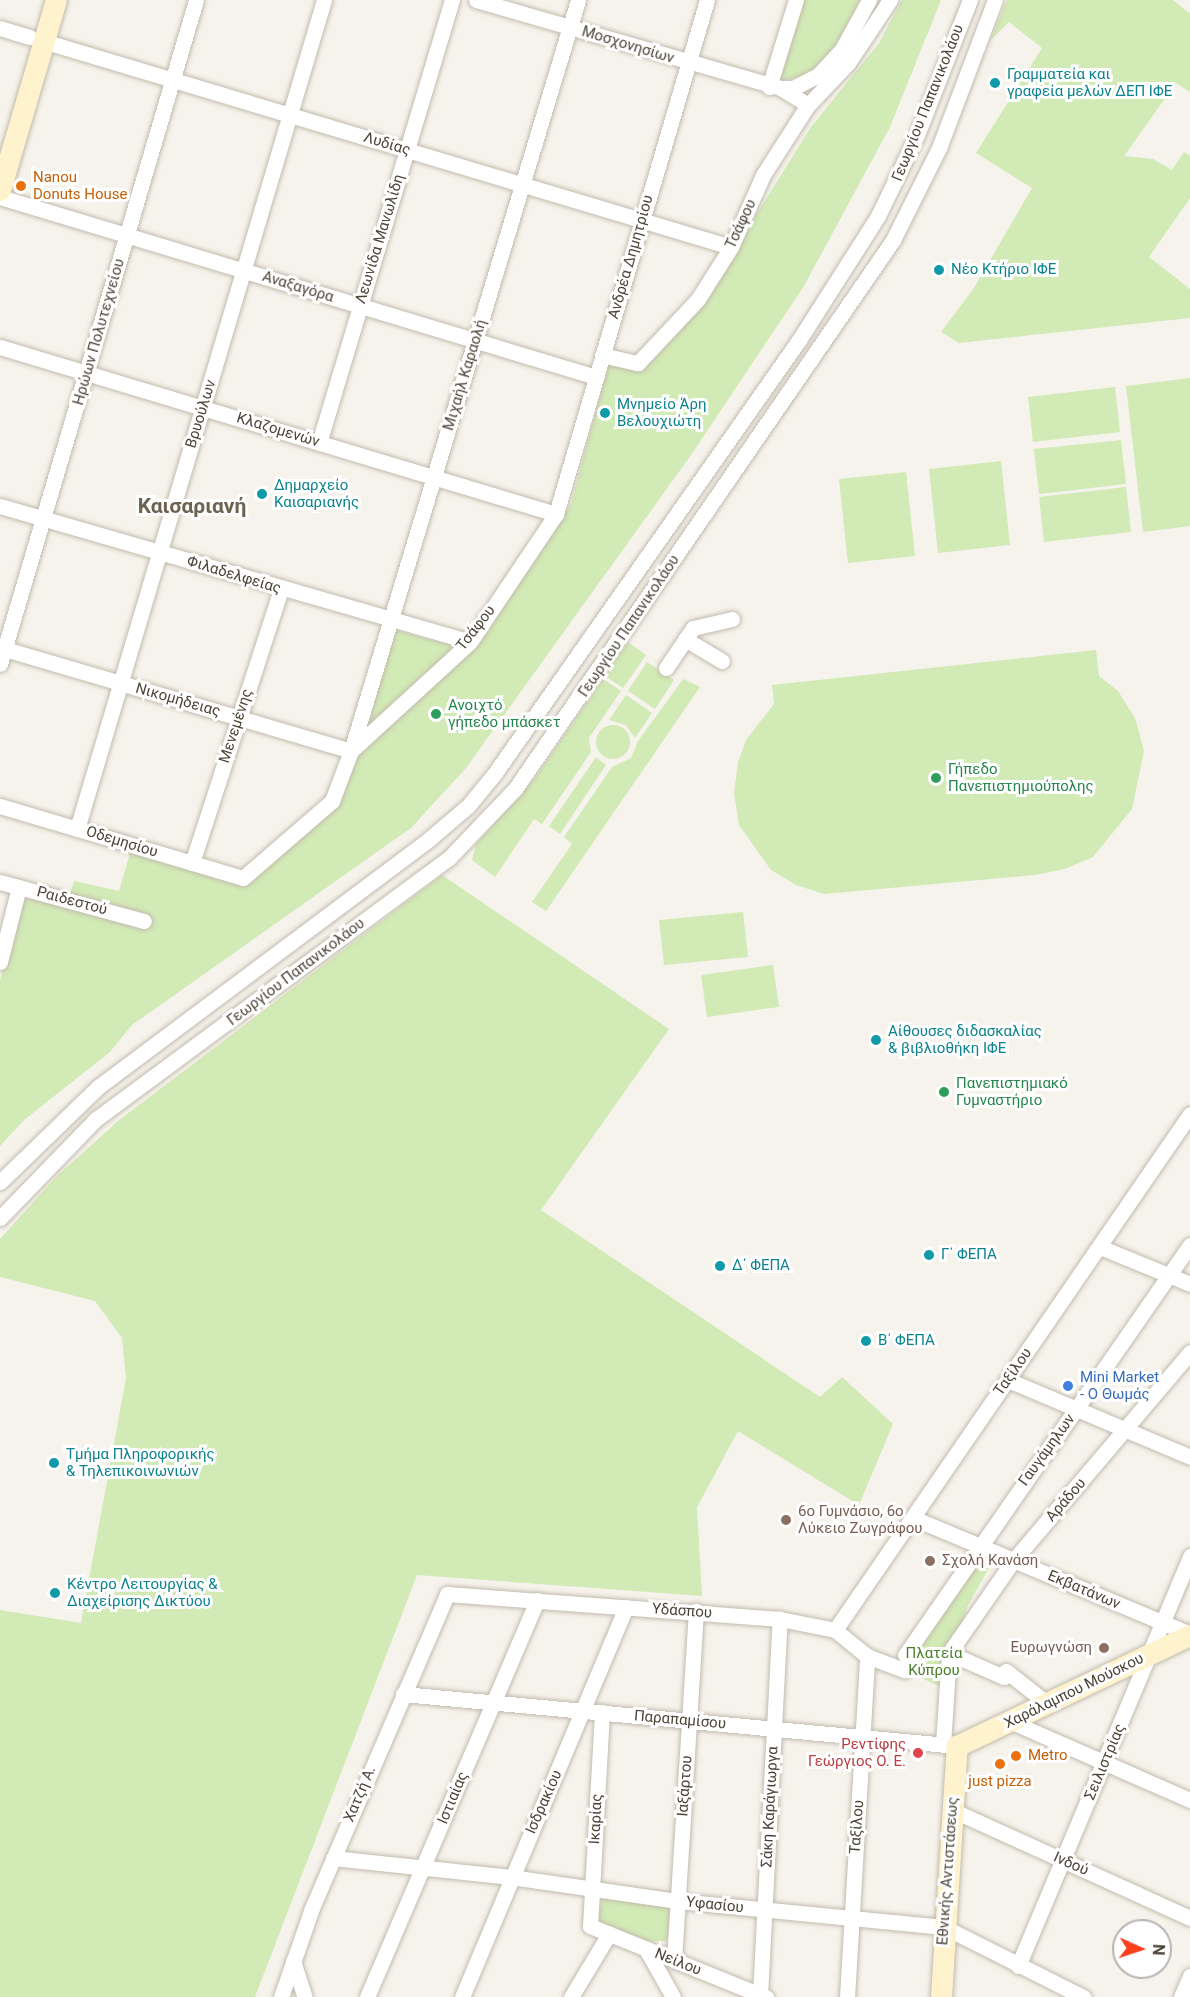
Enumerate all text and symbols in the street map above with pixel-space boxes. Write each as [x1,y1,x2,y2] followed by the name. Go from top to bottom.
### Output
[580,22,676,68] street label: Μοσχονησίων
[888,22,968,184] street label: Γεωργίου Παπανικολάου
[1007,65,1172,100] place label: Γραμματεία και γραφεία μελών ΔΕΠ ΙΦΕ
[988,76,1002,90] marker: Γραμματεία και γραφεία μελών ΔΕΠ ΙΦΕ
[361,128,413,160] street label: Λυδίας
[33,168,128,203] place label: Nanou Donuts House
[352,172,408,306] street label: Λεωνίδα Μανωλίδη
[14,179,28,193] marker: Nanou Donuts House
[605,193,657,321] street label: Ανδρέα Δημητρίου
[722,196,760,252] street label: Τσάφου
[69,257,129,407] street label: Ηρώων Πολυτεχνείου
[951,261,1056,279] place label: Νέο Κτήριο ΙΦΕ
[932,263,946,277] marker: Νέο Κτήριο ΙΦΕ
[260,268,336,306] street label: Αναξαγόρα
[440,317,490,433] street label: Μιχαήλ Καραολή
[182,378,220,450] street label: Βρυούλων
[617,395,706,430] place label: Μνημείο Άρη Βελουχιώτη
[598,406,612,420] marker: Μνημείο Άρη Βελουχιώτη
[234,409,322,451] street label: Κλαζομενών
[274,476,359,511] place label: Δημαρχείο Καισαριανής
[255,487,269,501] marker: Δημαρχείο Καισαριανής
[138,493,246,519] district label: Καισαριανή
[185,552,283,598] street label: Φιλαδελφείας
[575,552,683,700] street label: Γεωργίου Παπανικολάου
[453,602,499,654] street label: Τσάφου
[134,679,222,721] street label: Νικομήδειας
[216,687,256,765] street label: Μενεμένης
[448,696,561,731] place label: Ανοιχτό γήπεδο μπάσκετ
[429,707,443,721] marker: Ανοιχτό γήπεδο μπάσκετ
[948,760,1094,795] place label: Γήπεδο Πανεπιστημιούπολης
[929,771,943,785] marker: Γήπεδο Πανεπιστημιούπολης
[84,823,160,861] street label: Οδεμησίου
[35,883,109,919] street label: Ραιδεστού
[224,914,368,1030] street label: Γεωργίου Παπανικολάου
[888,1022,1042,1057] place label: Αίθουσες διδασκαλίας & βιβλιοθήκη ΙΦΕ
[869,1033,883,1047] marker: Αίθουσες διδασκαλίας & βιβλιοθήκη ΙΦΕ
[956,1074,1068,1109] place label: Πανεπιστημιακό Γυμναστήριο
[937,1085,951,1099] marker: Πανεπιστημιακό Γυμναστήριο
[941,1246,997,1264] place label: Γ΄ ΦΕΠΑ
[922,1248,936,1262] marker: Γ΄ ΦΕΠΑ
[732,1257,790,1275] place label: Δ΄ ΦΕΠΑ
[713,1259,727,1273] marker: Δ΄ ΦΕΠΑ
[878,1332,935,1350] place label: Β΄ ΦΕΠΑ
[859,1334,873,1348] marker: Β΄ ΦΕΠΑ
[990,1345,1036,1399] street label: Ταξίλου
[1080,1368,1159,1403] place label: Mini Market - Ο Θωμάς
[1061,1379,1075,1393] marker: Mini Market - Ο Θωμάς
[1015,1411,1079,1489] street label: Γαυγάμηλων
[66,1445,215,1480] place label: Τμήμα Πληροφορικής & Τηλεπικοινωνιών
[47,1456,61,1470] marker: Τμήμα Πληροφορικής & Τηλεπικοινωνιών
[1042,1474,1090,1526] street label: Αράδου
[798,1502,922,1537] place label: 6ο Γυμνάσιο, 6ο Λύκειο Ζωγράφου
[779,1513,793,1527] marker: 6ο Γυμνάσιο, 6ο Λύκειο Ζωγράφου
[942,1552,1038,1570] place label: Σχολή Κανάση
[923,1554,937,1568] marker: Σχολή Κανάση
[1045,1567,1123,1613] street label: Εκβατάνων
[67,1575,218,1610] place label: Κέντρο Λειτουργίας & Διαχείρισης Δικτύου
[48,1586,62,1600] marker: Κέντρο Λειτουργίας & Διαχείρισης Δικτύου
[651,1600,713,1622] street label: Υδάσπου
[1010,1639,1092,1657] place label: Ευρωγνώση
[1097,1641,1111,1655] marker: Ευρωγνώση
[906,1644,962,1679] park label: Πλατεία Κύπρου
[1001,1649,1147,1733] street label: Χαράλαμπου Μούσκου
[633,1707,727,1733] street label: Παραπαμίσου
[1081,1721,1129,1803] street label: Σειλιστρίας
[808,1735,906,1770] place label: Ρεντίφης Γεώργιος Ο. Ε.
[758,1746,782,1868] street label: Σάκη Καράγιωργα
[911,1746,925,1760] marker: Ρεντίφης Γεώργιος Ο. Ε.
[1028,1747,1067,1765] place label: Metro
[1009,1749,1023,1763] marker: Metro
[674,1755,696,1817] street label: Ιαξάρτου
[993,1757,1007,1771] marker: just pizza
[340,1763,380,1825] street label: Χατζή Α.
[522,1767,566,1837] street label: Ισδρακίου
[434,1769,472,1827] street label: Ιστιαίας
[968,1773,1032,1791] place label: just pizza
[586,1793,606,1845] street label: Ικαρίας
[934,1796,962,1946] street label: Εθνικής Αντιστάσεως
[846,1799,868,1855] street label: Ταξίλου
[1051,1848,1091,1880] street label: Ινδού
[685,1893,745,1917] street label: Υφασίου
[1112,1919,1172,1979] north arrow
[1149,1944,1168,1956] text: N
[652,1945,704,1979] street label: Νείλου

